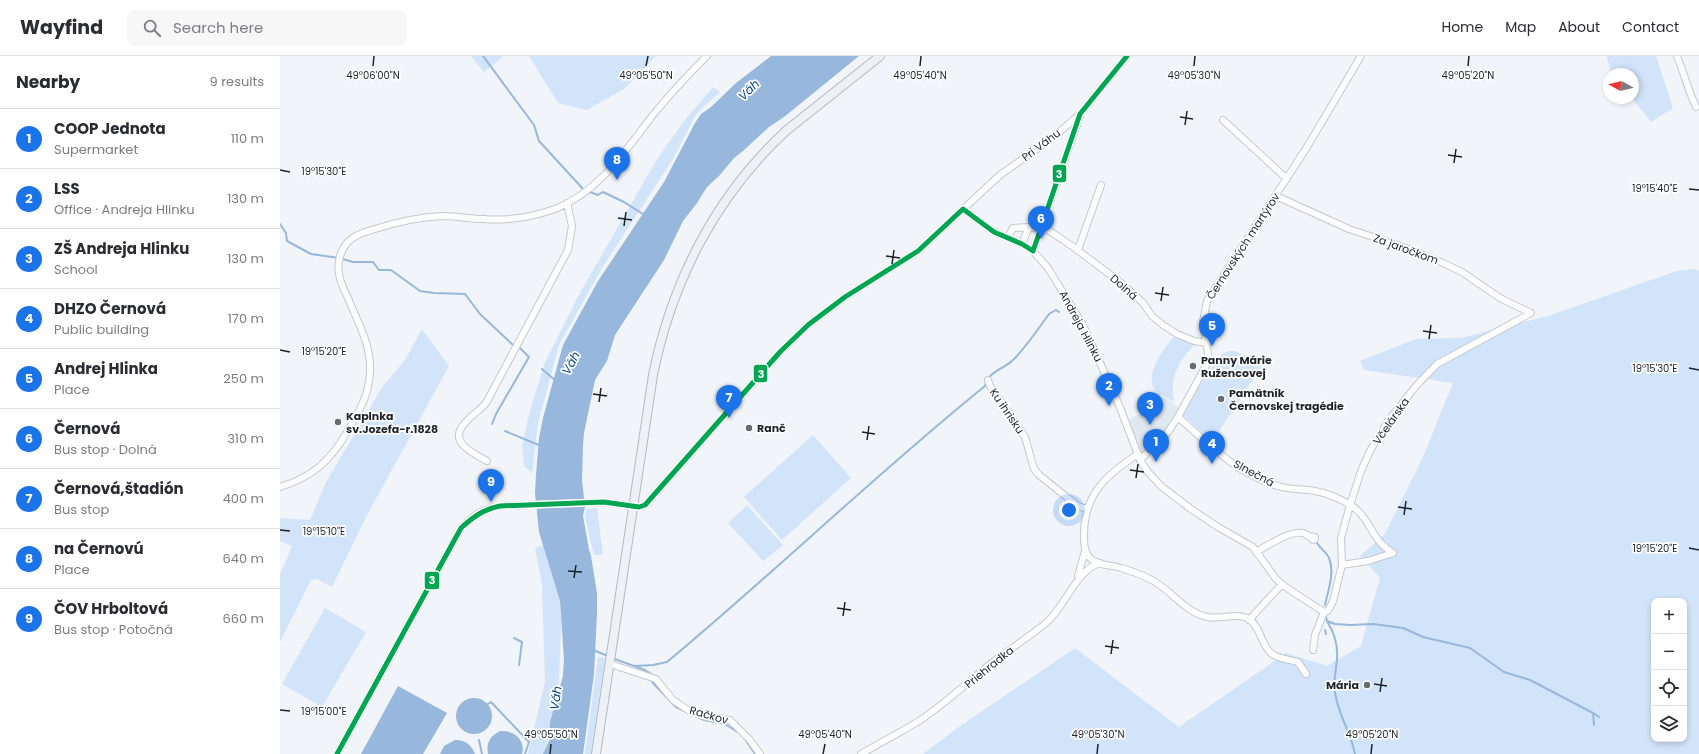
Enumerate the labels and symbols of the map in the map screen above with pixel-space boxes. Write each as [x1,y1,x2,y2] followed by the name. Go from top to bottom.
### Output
[346,68,400,83] text: 49°06'00"N
[619,68,673,83] text: 49°05'50"N
[893,68,947,83] text: 49°05'40"N
[1168,68,1220,83] text: 49°05'30"N
[1442,68,1494,83] text: 49°05'20"N
[1603,68,1639,104] north arrow
[734,75,763,104] water label: Váh
[1018,125,1064,165] street label: Pri Váhu
[604,147,630,180] pin: 8
[302,164,346,179] text: 19°15'30"E
[1052,164,1067,183] line badge: 3
[1056,166,1063,182] text: 3
[1632,181,1678,196] text: 19°15'40"E
[1202,189,1284,302] street label: Černovských martýrov
[1028,206,1054,239] pin: 6
[1371,230,1441,268] street label: Za jaročkom
[1107,270,1141,304] street label: Dolná
[1055,288,1107,364] street label: Andreja Hlinku
[1199,313,1225,346] pin: 5
[302,344,346,359] text: 19°15'20"E
[557,348,584,377] water label: Váh
[1201,352,1272,381] place label: Panny Márie Ružencovej
[1188,361,1198,371] marker: Panny Márie Ružencovej
[1633,361,1677,376] text: 19°15'30"E
[753,364,768,383] line badge: 3
[758,366,765,382] text: 3
[1096,373,1122,406] pin: 2
[716,385,742,418] pin: 7
[986,385,1028,437] street label: Ku ihrisku
[1229,385,1344,414] place label: Pamätník Černovskej tragédie
[1137,392,1163,425] pin: 3
[1216,394,1226,404] marker: Pamätník Černovskej tragédie
[1369,394,1413,448] street label: Včelárska
[346,408,438,437] place label: Kaplnka sv.Jozefa-r.1828
[333,417,343,427] marker: Kaplnka sv.Jozefa-r.1828
[757,420,786,436] place label: Ranč
[744,423,754,433] marker: Ranč
[1143,429,1169,462] pin: 1
[1199,431,1225,464] pin: 4
[1231,456,1277,490] street label: Slnečná
[478,469,504,502] pin: 9
[1059,500,1079,520] your location
[303,524,345,539] text: 19°15'10"E
[1633,541,1677,556] text: 19°15'20"E
[424,571,440,590] line badge: 3
[429,572,436,588] text: 3
[961,642,1017,692] street label: Priehradka
[1326,677,1359,693] place label: Mária
[1362,680,1372,690] marker: Mária
[545,685,566,711] water label: Váh
[688,702,731,728] street label: Račkov
[301,704,347,719] text: 19°15'00"E
[524,727,578,742] text: 49°05'50"N
[798,727,852,742] text: 49°05'40"N
[1072,727,1124,742] text: 49°05'30"N
[1346,727,1398,742] text: 49°05'20"N

